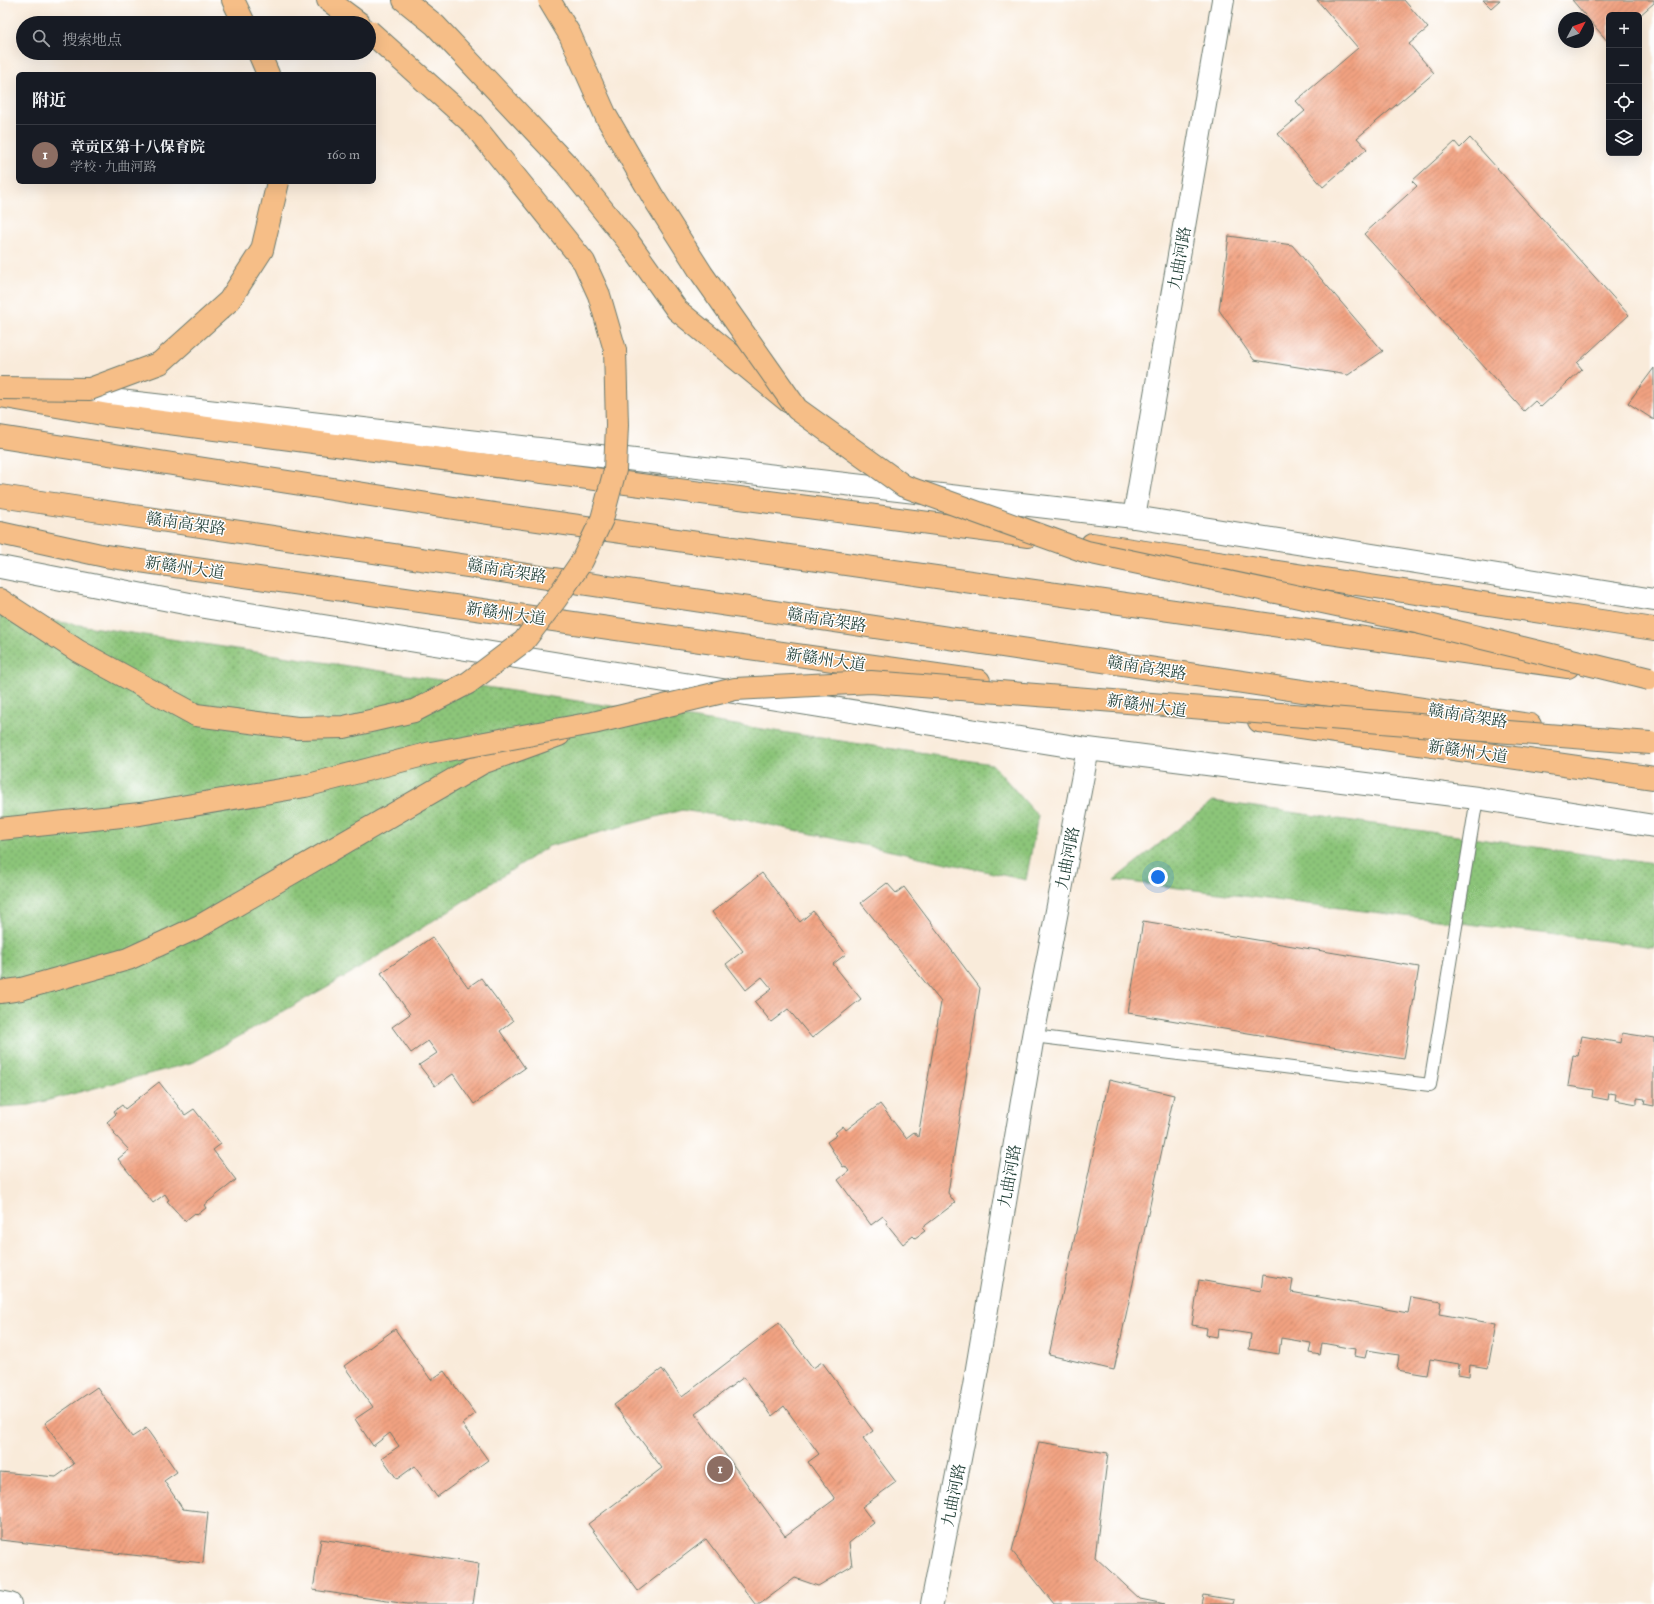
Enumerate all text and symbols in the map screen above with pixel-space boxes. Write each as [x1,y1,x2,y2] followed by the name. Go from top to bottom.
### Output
[1558,12,1594,48] north arrow
[1606,12,1642,156] map controls
[1606,12,1642,48] button: +
[16,16,376,60] search box
[30,27,52,49] icon: search
[62,31,122,49] text: 搜索地点
[1606,48,1642,84] button: −
[1606,84,1642,120] button: locate
[32,90,66,111] text: 附近
[1606,120,1642,156] button: layers
[70,138,205,156] text: 章贡区第十八保育院
[42,147,48,163] text: 1
[327,147,360,163] text: 160 m
[70,159,156,175] text: 学校 · 九曲河路
[1165,225,1194,291] street label: 九曲河路
[145,509,227,538] street label: 赣南高架路
[144,553,226,582] street label: 新赣州大道
[466,555,548,586] street label: 赣南高架路
[465,599,547,628] street label: 新赣州大道
[786,604,868,635] street label: 赣南高架路
[785,645,867,674] street label: 新赣州大道
[1106,652,1188,683] street label: 赣南高架路
[1106,691,1188,720] street label: 新赣州大道
[1427,700,1509,731] street label: 赣南高架路
[1427,737,1509,766] street label: 新赣州大道
[1052,825,1083,891] street label: 九曲河路
[1148,867,1168,887] your location
[995,1143,1024,1209] street label: 九曲河路
[707,1454,733,1484] pin: 1
[938,1462,969,1528] street label: 九曲河路

